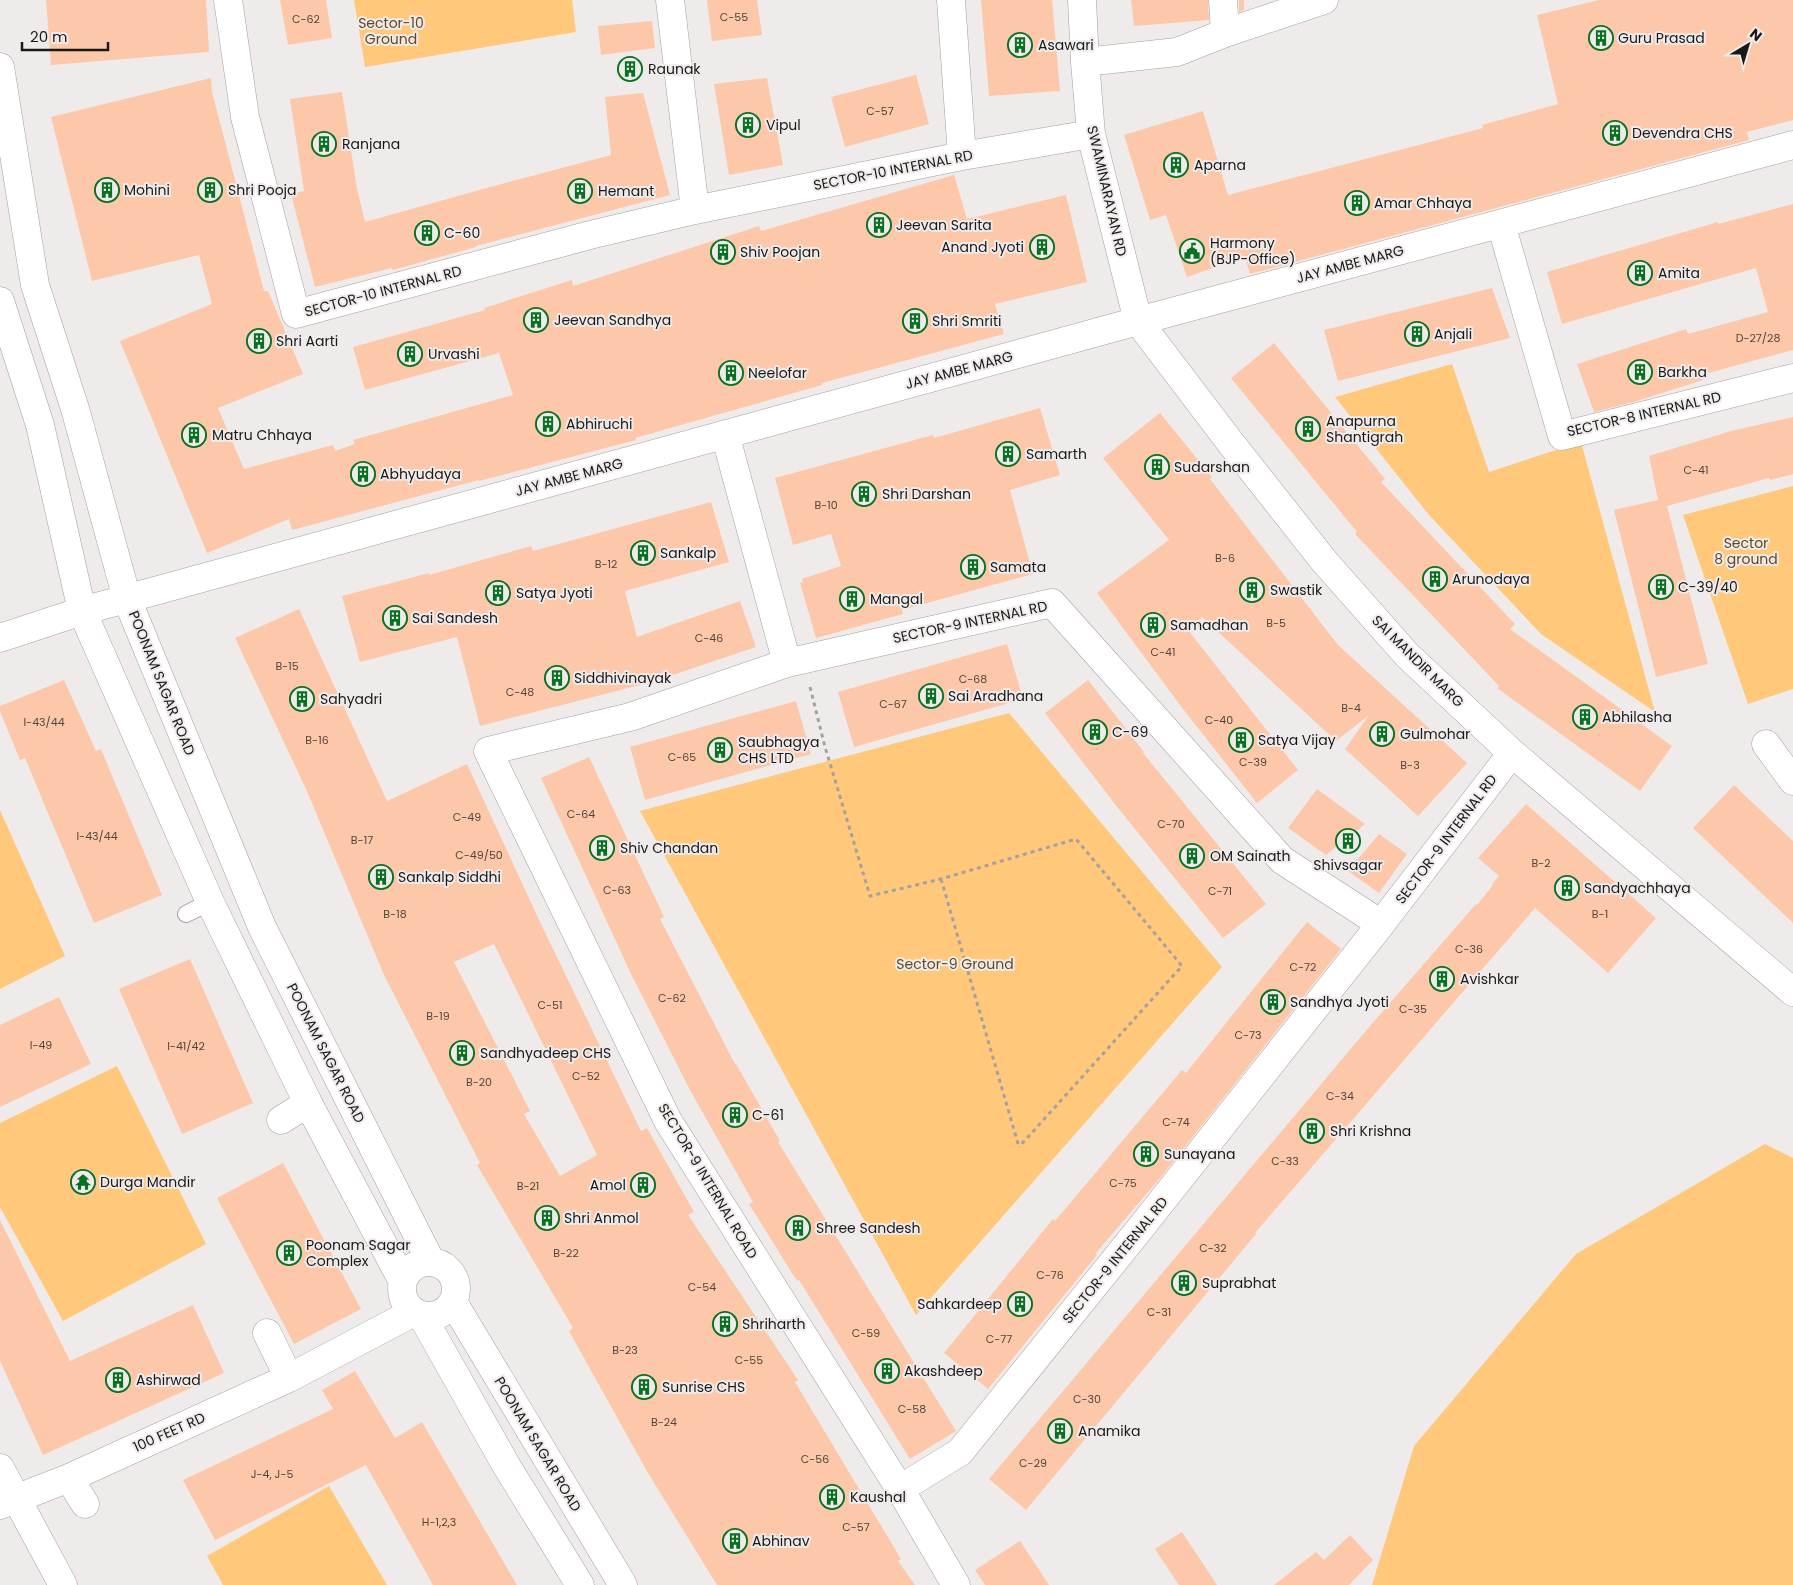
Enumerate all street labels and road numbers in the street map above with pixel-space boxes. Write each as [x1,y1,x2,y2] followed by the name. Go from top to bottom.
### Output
[1082,124,1132,258] street label: SWAMINARAYAN RD
[812,145,975,195] street label: SECTOR-10 INTERNAL RD
[1294,240,1406,288] street label: JAY AMBE MARG
[302,260,464,322] street label: SECTOR-10 INTERNAL RD
[903,346,1015,394] street label: JAY AMBE MARG
[1565,387,1723,441] street label: SECTOR-8 INTERNAL RD
[513,453,625,501] street label: JAY AMBE MARG
[891,596,1049,648] street label: SECTOR-9 INTERNAL RD
[124,608,200,758] street label: POONAM SAGAR ROAD
[1368,611,1469,712] street label: SAI MANDIR MARG
[1391,770,1501,908] street label: SECTOR-9 INTERNAL RD
[282,980,370,1126] street label: POONAM SAGAR ROAD
[654,1100,762,1263] street label: SECTOR-9 INTERNAL ROAD
[1058,1192,1172,1328] street label: SECTOR-9 INTERNAL RD
[490,1373,586,1515] street label: POONAM SAGAR ROAD
[130,1407,208,1457] street label: 100 FEET RD

